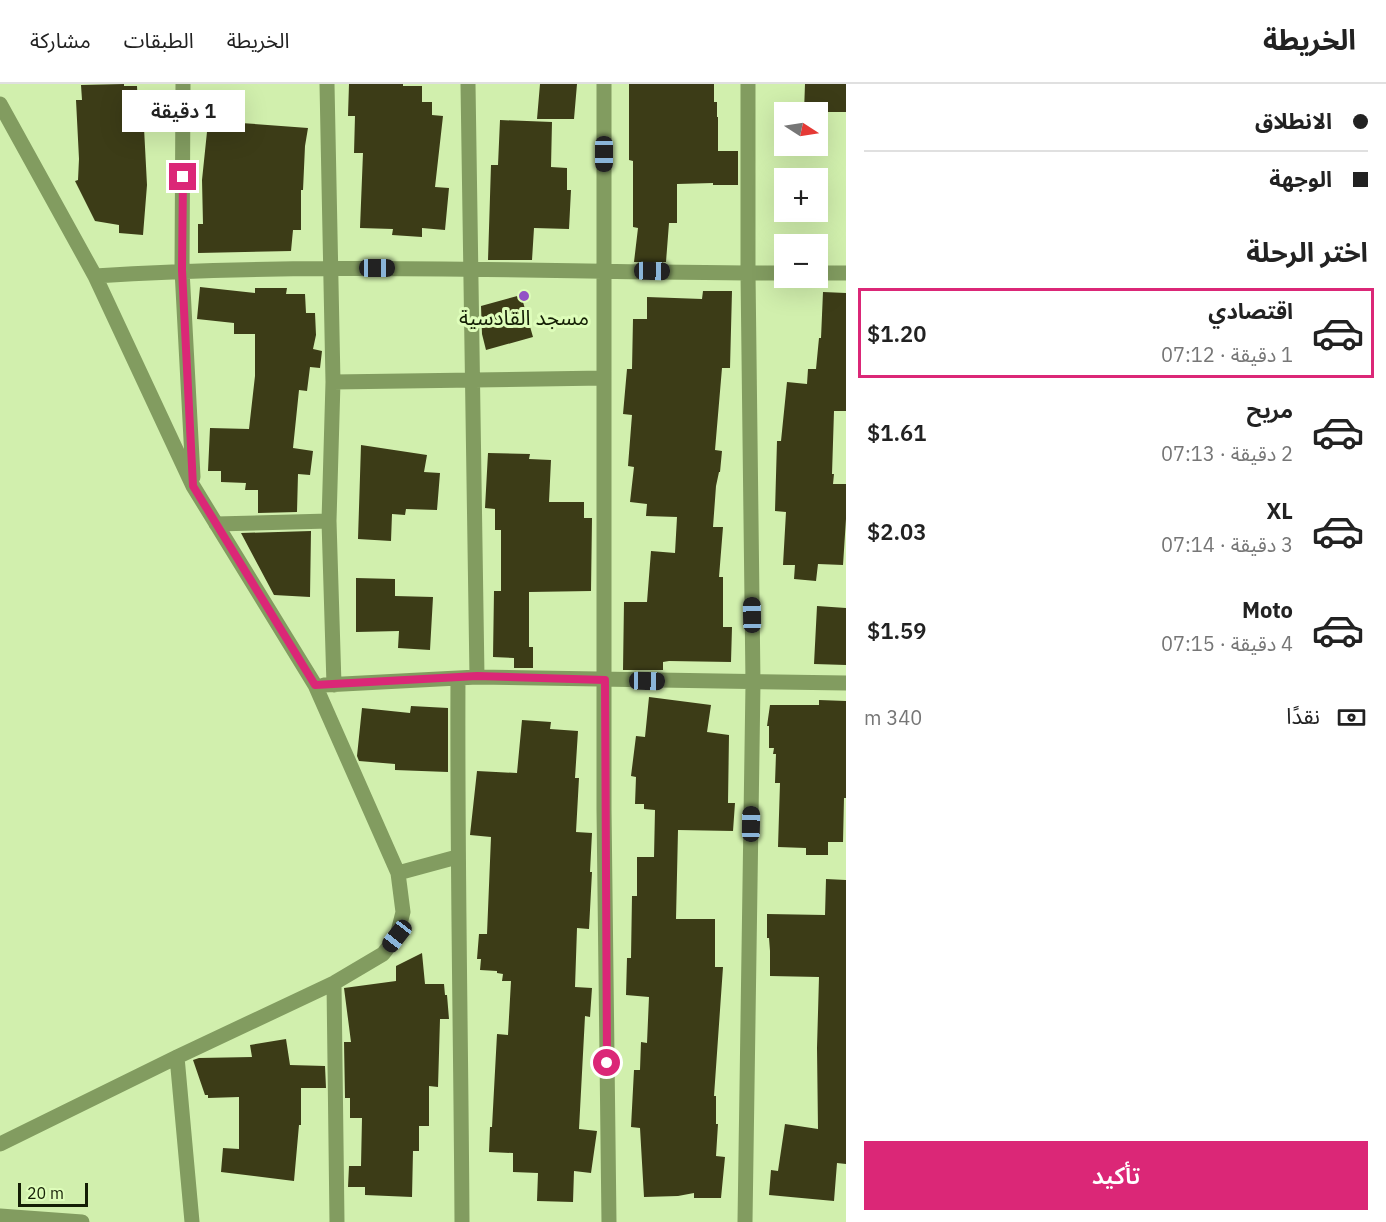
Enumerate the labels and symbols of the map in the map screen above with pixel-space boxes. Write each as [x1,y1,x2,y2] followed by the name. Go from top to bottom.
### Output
[122,90,244,132] callout: 1 دقيقة
[774,102,828,156] north arrow
[595,136,613,172] car
[169,163,196,190] route end
[359,259,395,277] car
[634,262,670,280] car
[517,289,531,303] marker: مسجد القادسية
[459,303,589,331] place label: مسجد القادسية
[743,597,761,633] car
[629,672,665,690] car
[742,806,760,842] car
[379,916,415,956] car
[593,1049,620,1076] route start
[18,1180,88,1208] scale bar

